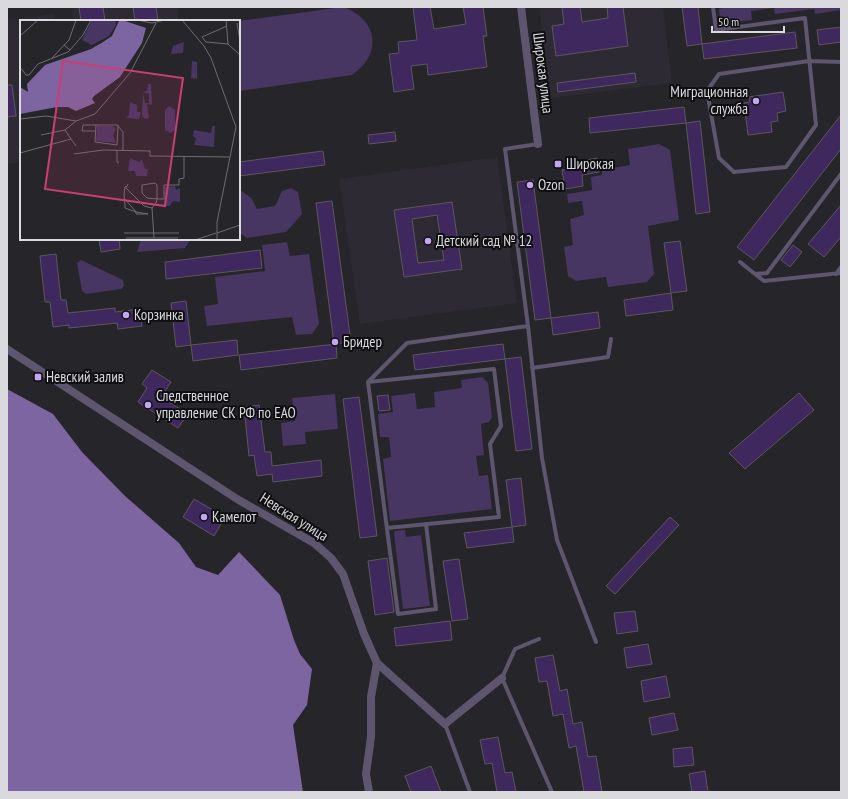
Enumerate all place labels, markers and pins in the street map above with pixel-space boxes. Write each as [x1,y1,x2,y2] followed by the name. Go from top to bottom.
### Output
[670,82,748,118] place label: Миграционная служба
[751,96,761,106] marker: Миграционная служба
[566,154,614,173] place label: Широкая
[553,159,563,169] marker: Широкая
[538,175,564,194] place label: Ozon
[525,180,535,190] marker: Ozon
[436,231,532,250] place label: Детский сад № 12
[423,236,433,246] marker: Детский сад № 12
[134,305,184,324] place label: Корзинка
[121,310,131,320] marker: Корзинка
[343,332,382,351] place label: Бридер
[330,337,340,347] marker: Бридер
[46,367,124,386] place label: Невский залив
[33,372,43,382] marker: Невский залив
[156,386,296,422] place label: Следственное управление СК РФ по ЕАО
[143,400,153,410] marker: Следственное управление СК РФ по ЕАО
[212,507,257,526] place label: Камелот
[199,512,209,522] marker: Камелот

